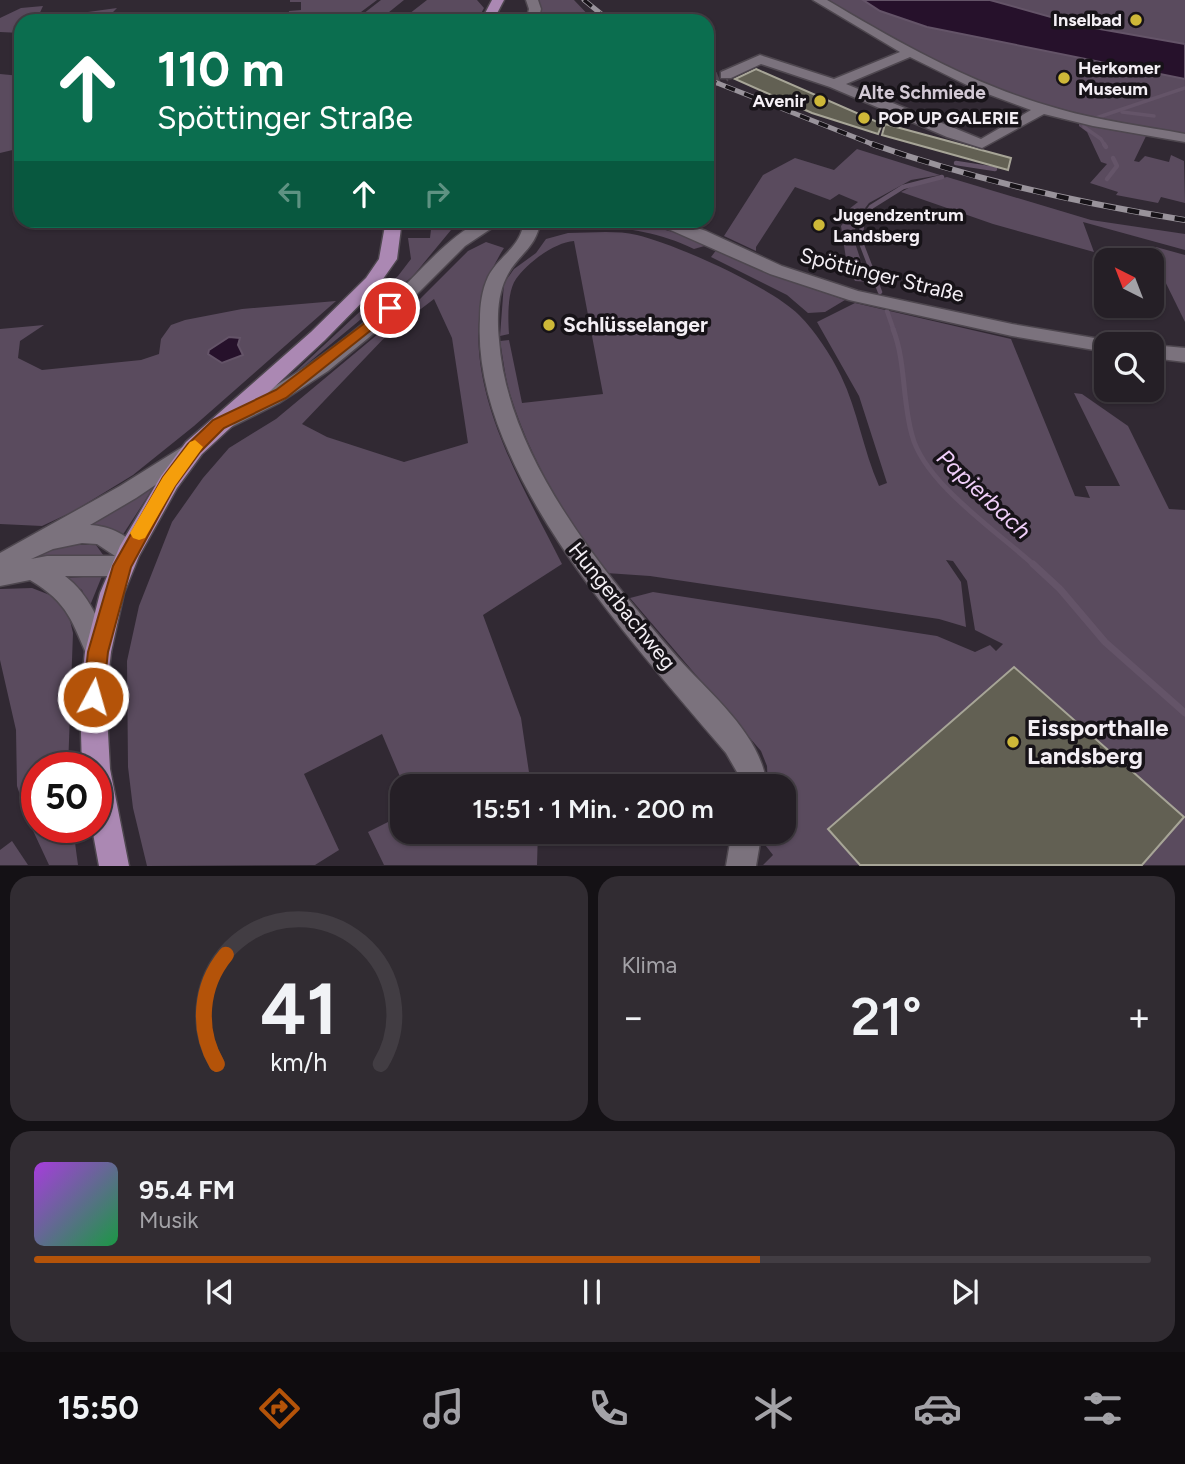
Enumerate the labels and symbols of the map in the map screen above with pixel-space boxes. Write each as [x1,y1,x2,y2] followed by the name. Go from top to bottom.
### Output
[1053,9,1122,31] place label: Inselbad
[1128,12,1144,28] marker: Inselbad
[1078,57,1161,100] place label: Herkomer Museum
[1056,70,1072,86] marker: Herkomer Museum
[858,81,986,104] district label: Alte Schmiede
[752,90,806,112] place label: Avenir
[812,93,828,109] marker: Avenir
[878,107,1019,129] place label: POP UP GALERIE
[856,110,872,126] marker: POP UP GALERIE
[833,204,964,247] place label: Jugendzentrum Landsberg
[811,217,827,233] marker: Jugendzentrum Landsberg
[798,242,967,307] street label: Spöttinger Straße
[1094,248,1164,318] north arrow
[360,278,420,338] pin
[563,312,708,337] place label: Schlüsselanger
[541,317,557,333] marker: Schlüsselanger
[931,443,1037,545] water label: Papierbach
[564,537,681,674] street label: Hungerbachweg
[56,660,130,734] position arrow
[1027,713,1168,770] place label: Eissporthalle Landsberg
[1005,734,1021,750] marker: Eissporthalle Landsberg
[21,752,112,843] speed limit sign: 50

